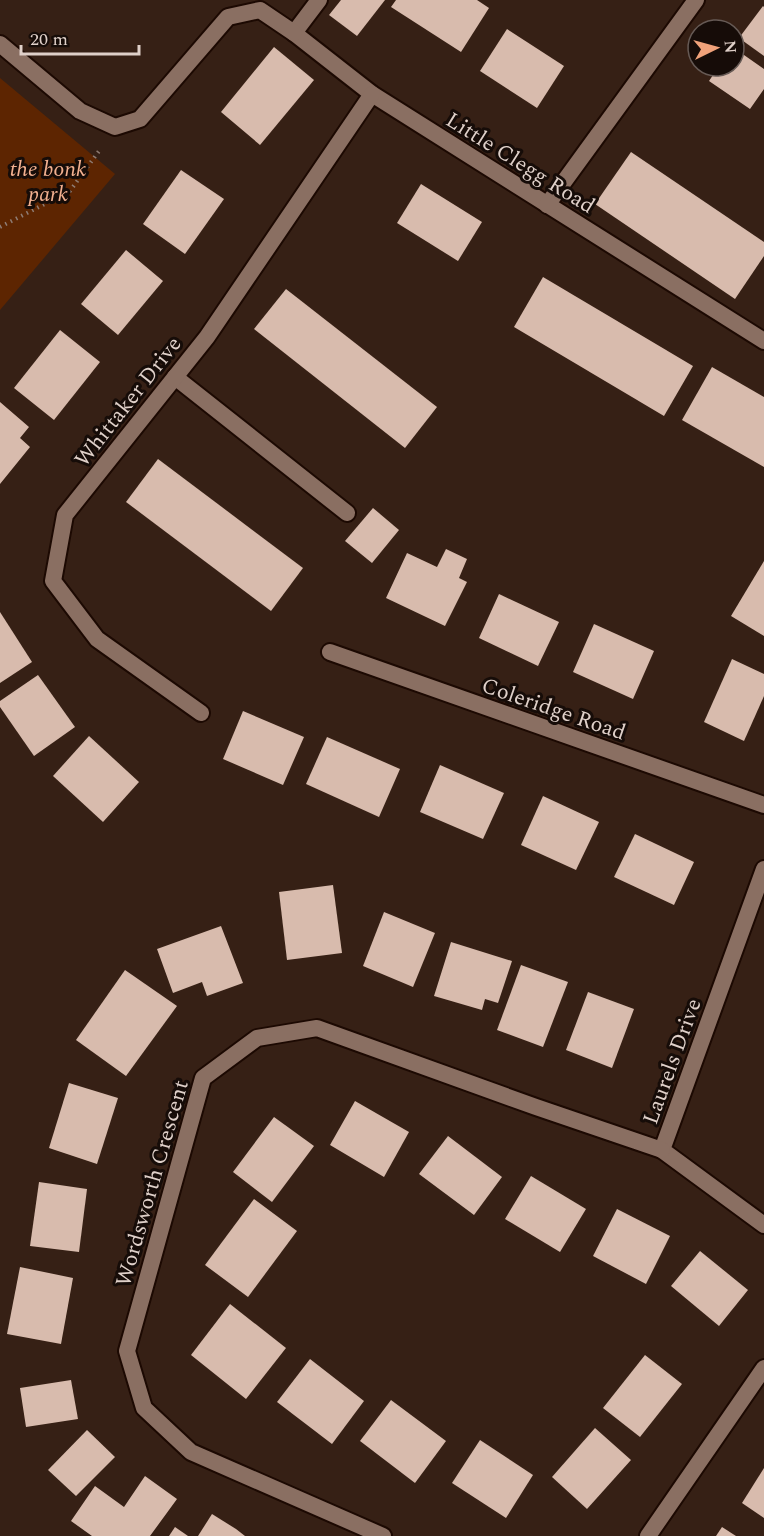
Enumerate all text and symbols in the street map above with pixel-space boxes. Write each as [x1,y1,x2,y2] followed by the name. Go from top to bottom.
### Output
[21,18,140,56] scale bar
[686,18,746,78] north arrow
[30,26,68,53] text: 20 m
[717,39,742,54] text: N
[439,104,601,223] street label: Little Clegg Road
[10,153,86,211] park label: the bonk park
[67,330,190,474] street label: Whittaker Drive
[477,669,630,750] street label: Coleridge Road
[634,994,710,1129] street label: Laurels Drive
[107,1076,198,1291] street label: Wordsworth Crescent

